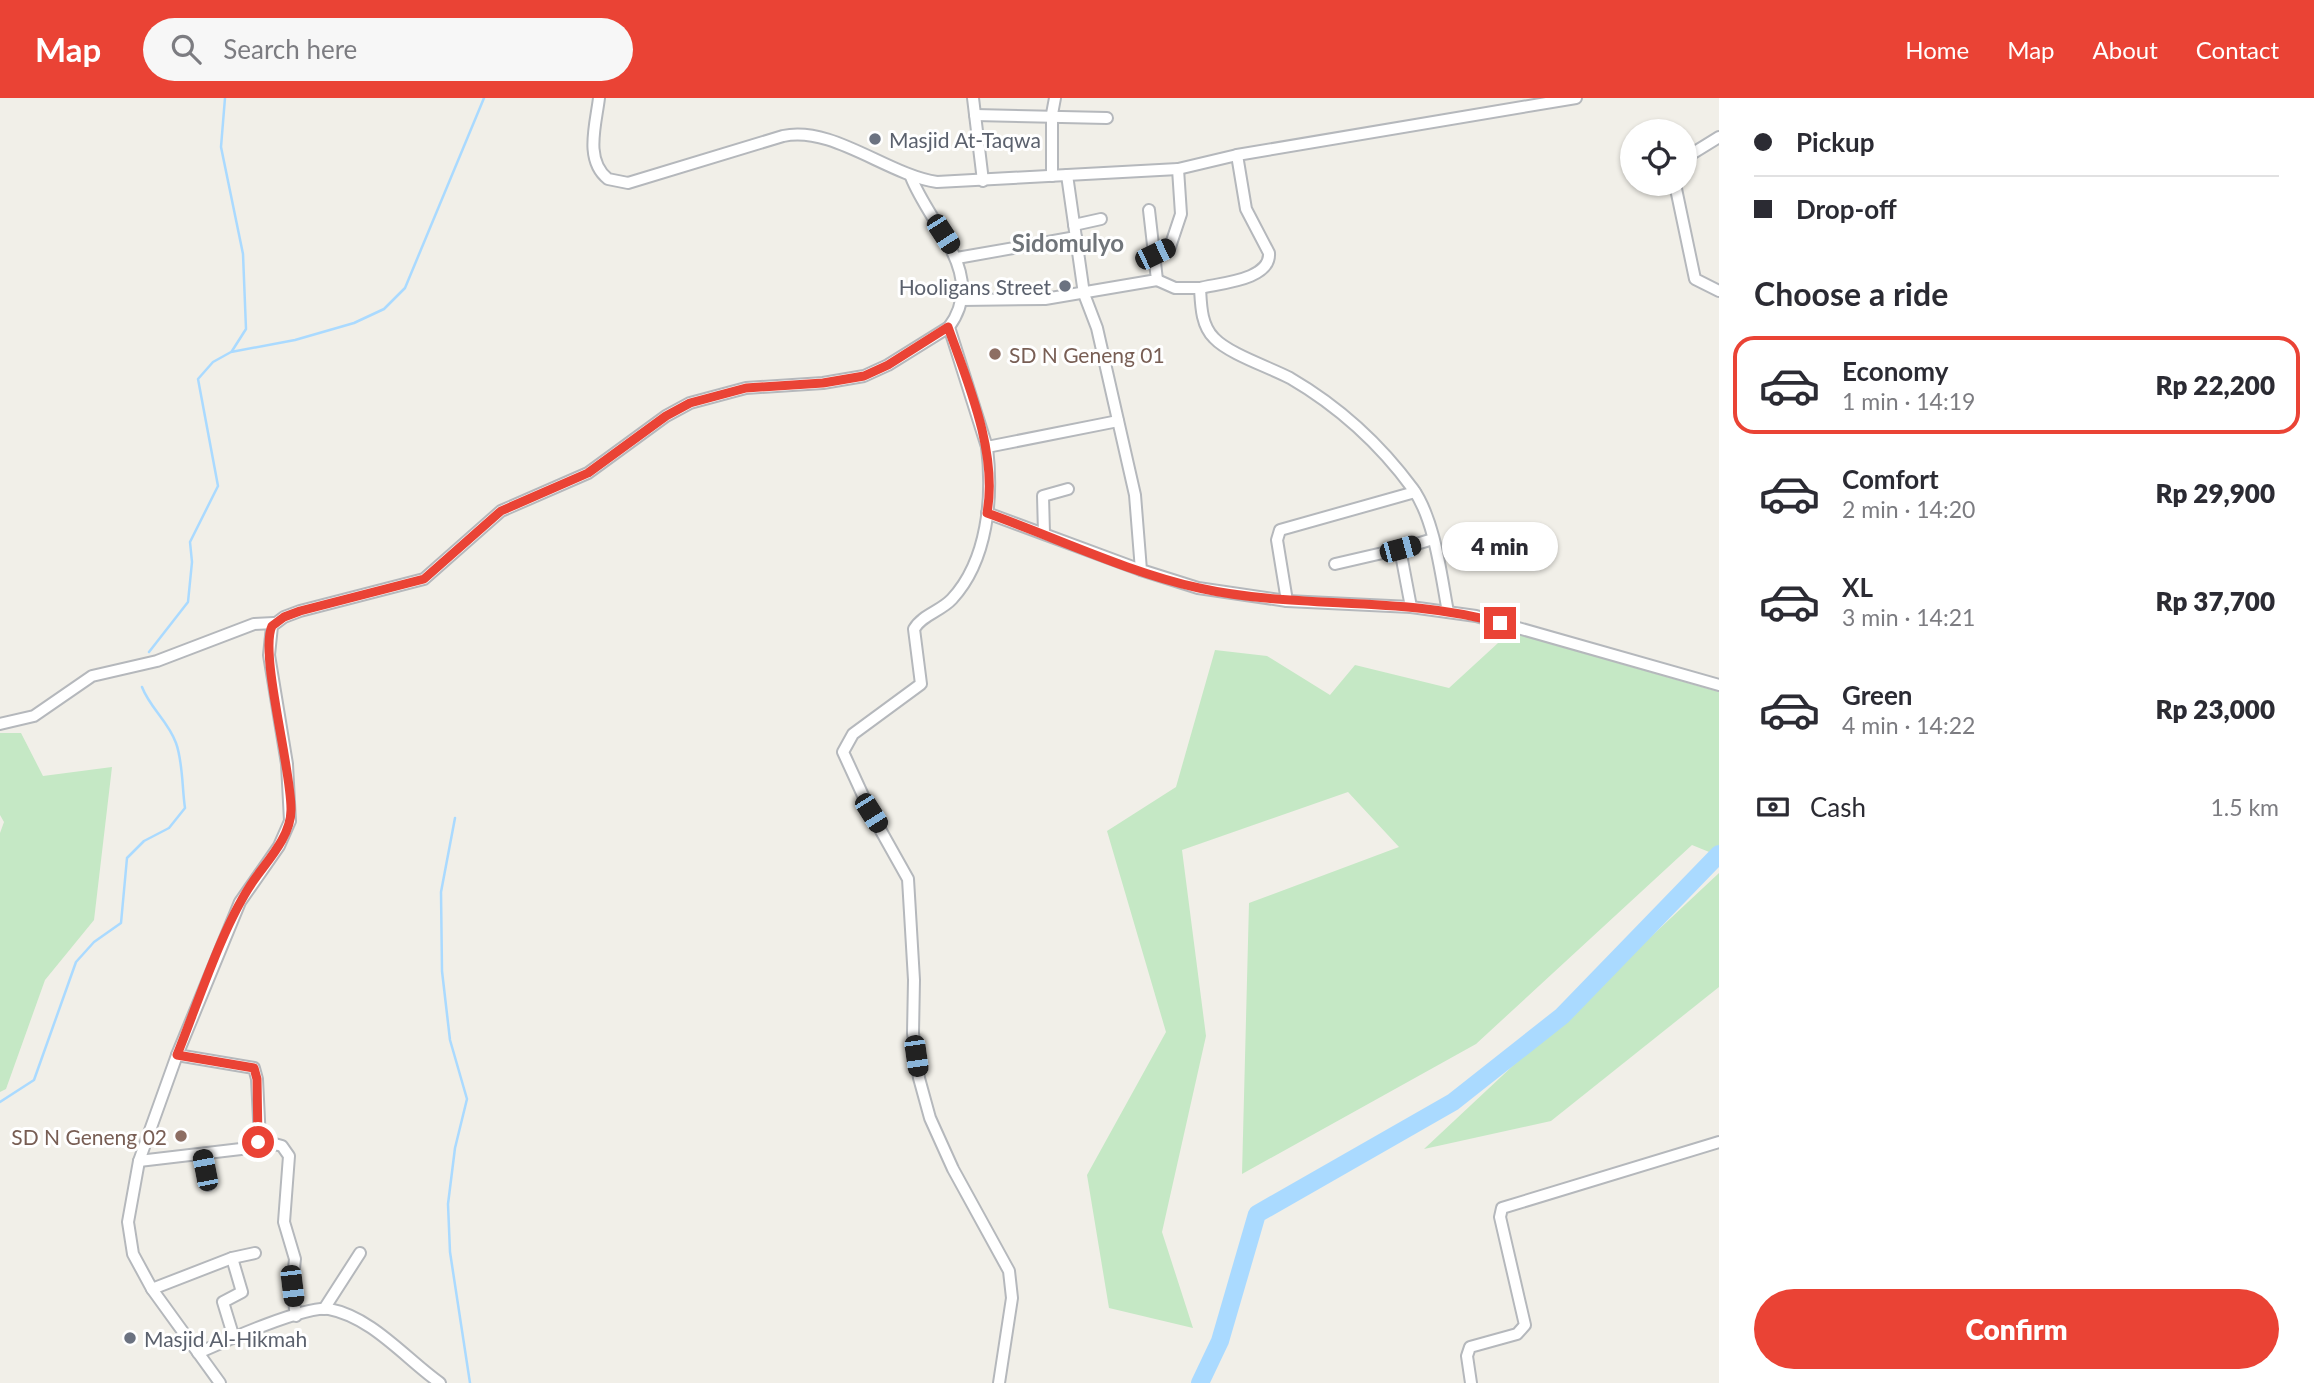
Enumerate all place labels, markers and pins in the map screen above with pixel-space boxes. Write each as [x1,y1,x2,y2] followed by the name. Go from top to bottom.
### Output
[889,127,1041,152] place label: Masjid At-Taqwa
[867,131,883,147] marker: Masjid At-Taqwa
[899,274,1051,299] place label: Hooligans Street
[1057,278,1073,294] marker: Hooligans Street
[1009,342,1165,367] place label: SD N Geneng 01
[987,346,1003,362] marker: SD N Geneng 01
[11,1124,167,1149] place label: SD N Geneng 02
[173,1128,189,1144] marker: SD N Geneng 02
[144,1326,307,1351] place label: Masjid Al-Hikmah
[122,1330,138,1346] marker: Masjid Al-Hikmah

